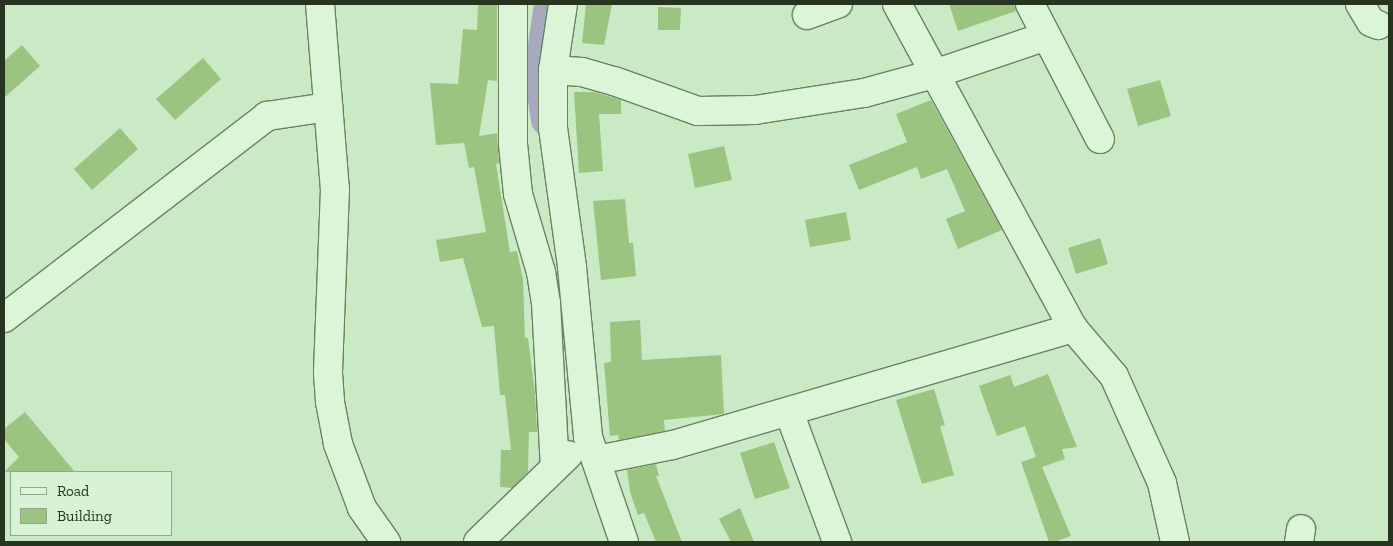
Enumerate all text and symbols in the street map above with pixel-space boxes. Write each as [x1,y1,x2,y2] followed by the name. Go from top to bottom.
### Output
[10,471,172,536] legend
[57,482,89,500] text: Road
[57,507,112,525] text: Building

